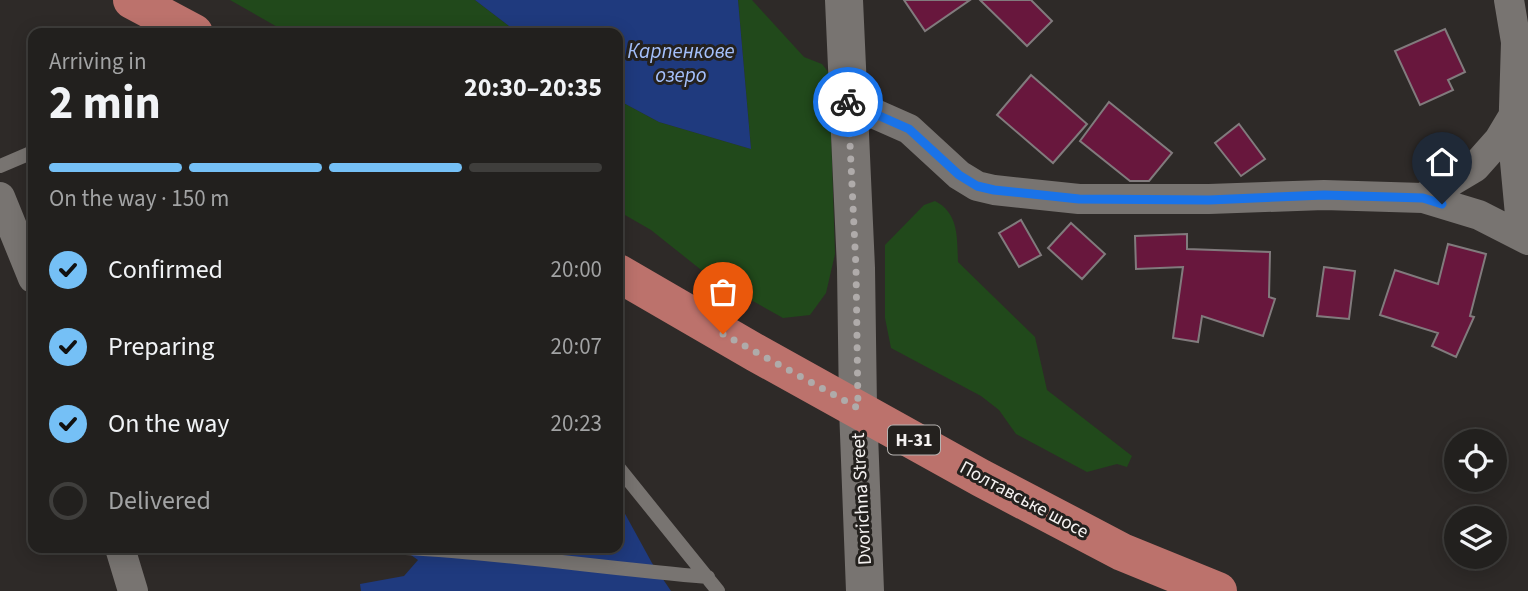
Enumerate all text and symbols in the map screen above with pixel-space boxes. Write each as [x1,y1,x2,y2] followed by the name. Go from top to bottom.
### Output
[627,36,735,90] water label: Карпенкове озеро
[49,45,147,78] text: Arriving in
[813,67,883,137] courier
[464,69,602,106] text: 20:30–20:35
[49,71,161,136] text: 2 min
[829,83,867,121] icon: bike
[1412,132,1472,204] pin
[1423,143,1461,181] icon: home
[49,182,229,215] text: On the way · 150 m
[49,251,87,289] icon: check
[108,251,223,288] text: Confirmed
[551,253,602,286] text: 20:00
[693,262,753,334] pin
[704,273,742,311] icon: bag
[49,328,87,366] icon: check
[108,328,214,365] text: Preparing
[551,330,602,363] text: 20:07
[49,405,87,443] icon: check
[108,405,229,442] text: On the way
[551,407,602,440] text: 20:23
[888,426,940,454] road number: Н-31
[1444,429,1507,569] map controls
[1444,429,1507,492] button: locate
[845,432,879,566] street label: Dvorichna Street
[955,455,1093,545] street label: Полтавське шосе
[108,482,211,519] text: Delivered
[1444,506,1507,569] button: layers

